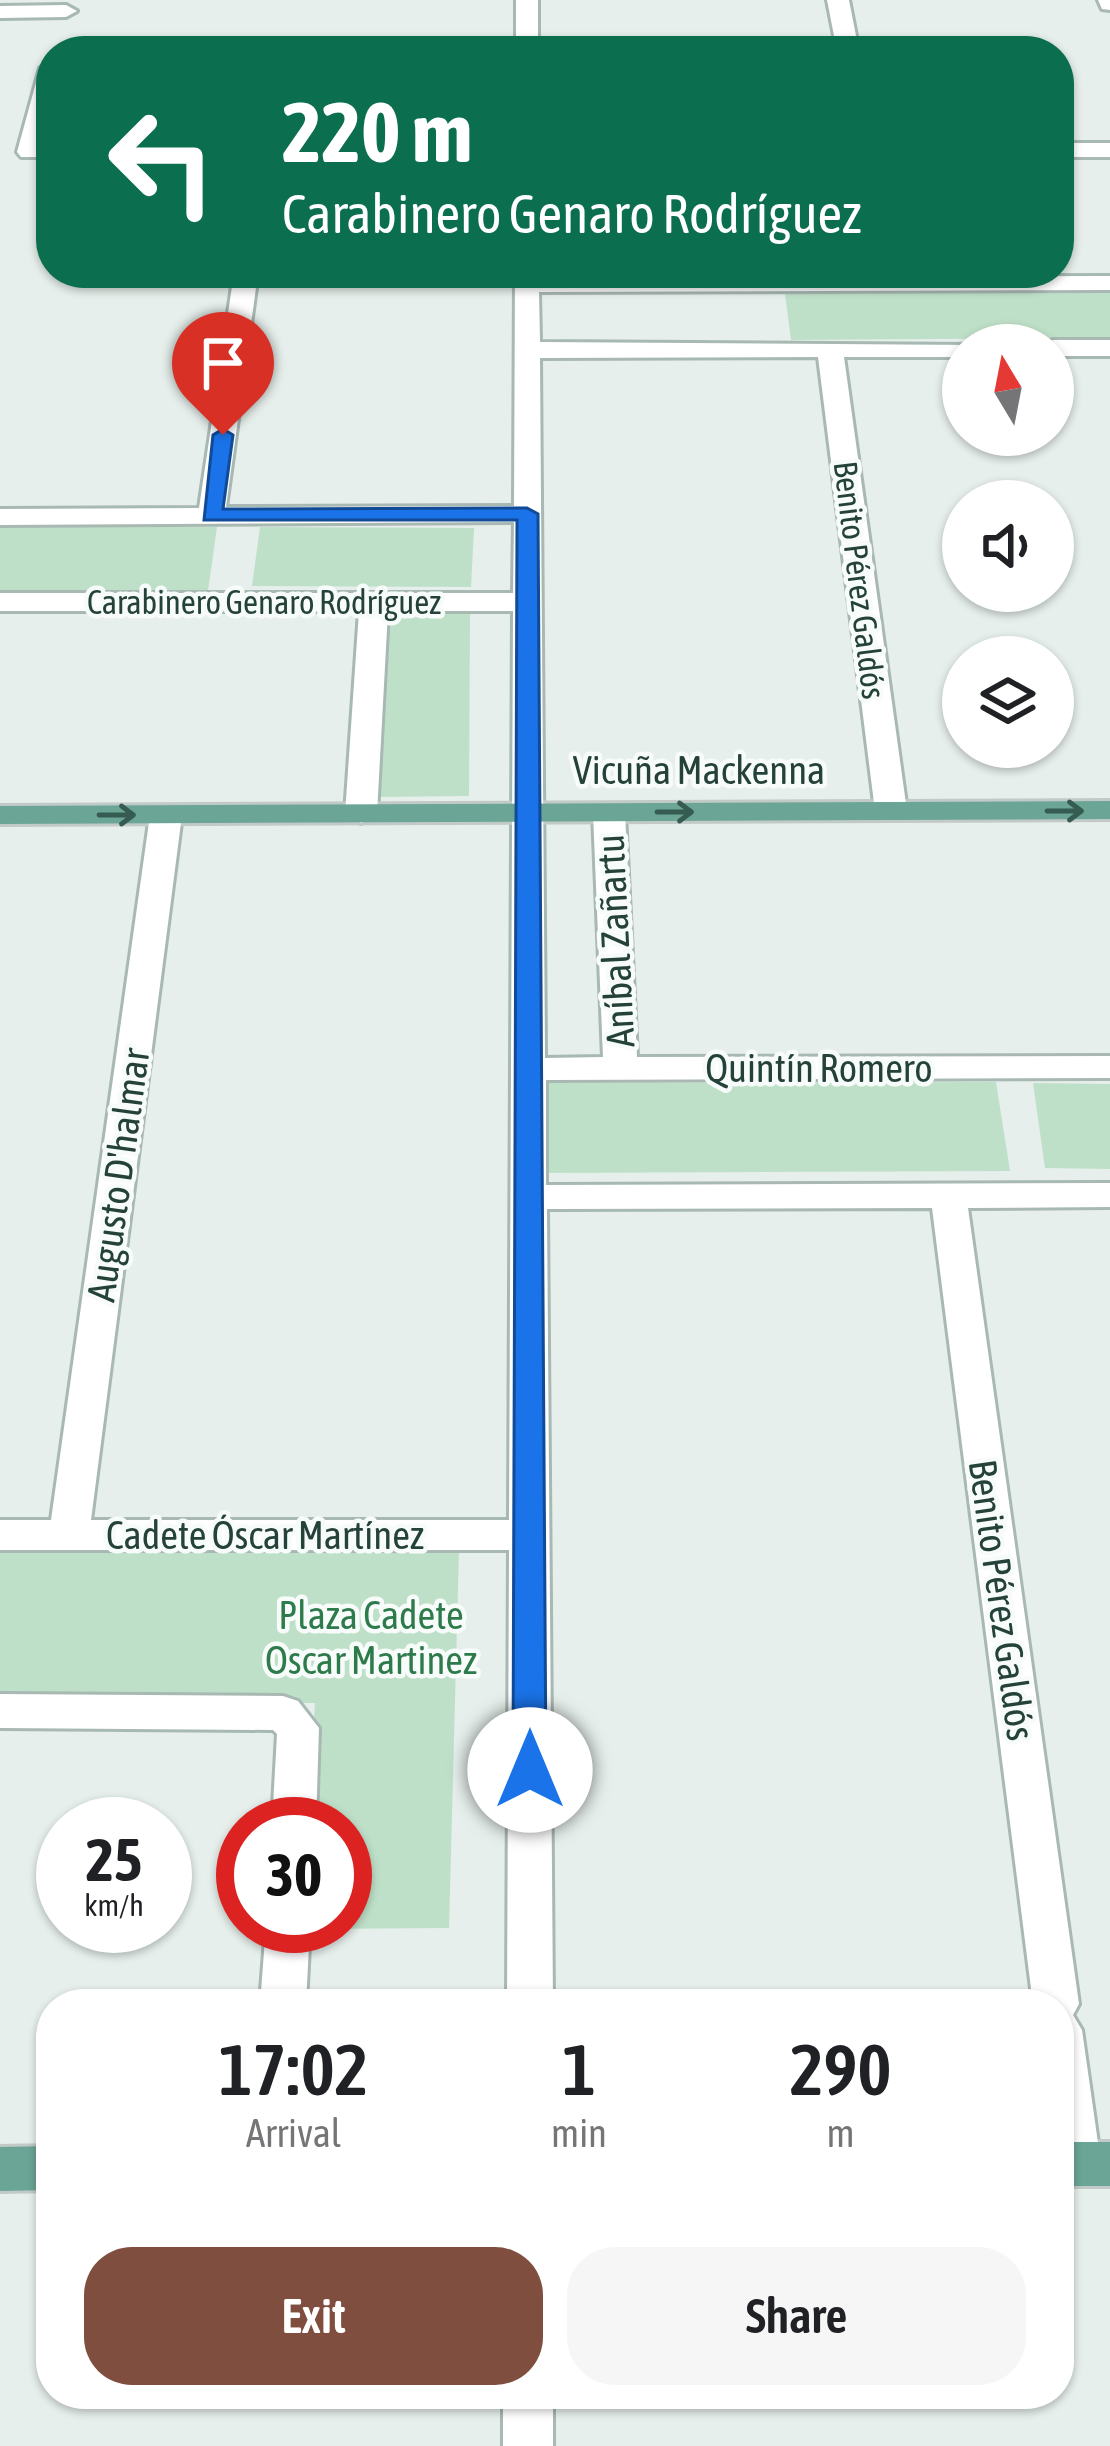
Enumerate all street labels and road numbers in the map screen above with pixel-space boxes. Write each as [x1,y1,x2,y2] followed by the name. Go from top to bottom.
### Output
[827,459,893,701] street label: Benito Pérez Galdós
[87,583,441,621] street label: Carabinero Genaro Rodríguez
[573,748,825,792] street label: Vicuña Mackenna
[587,833,643,1049] street label: Aníbal Zañartu
[78,1045,158,1304] street label: Augusto D'halmar
[705,1046,933,1090] street label: Quintín Romero
[961,1457,1043,1743] street label: Benito Pérez Galdós
[106,1513,424,1557] street label: Cadete Óscar Martínez

